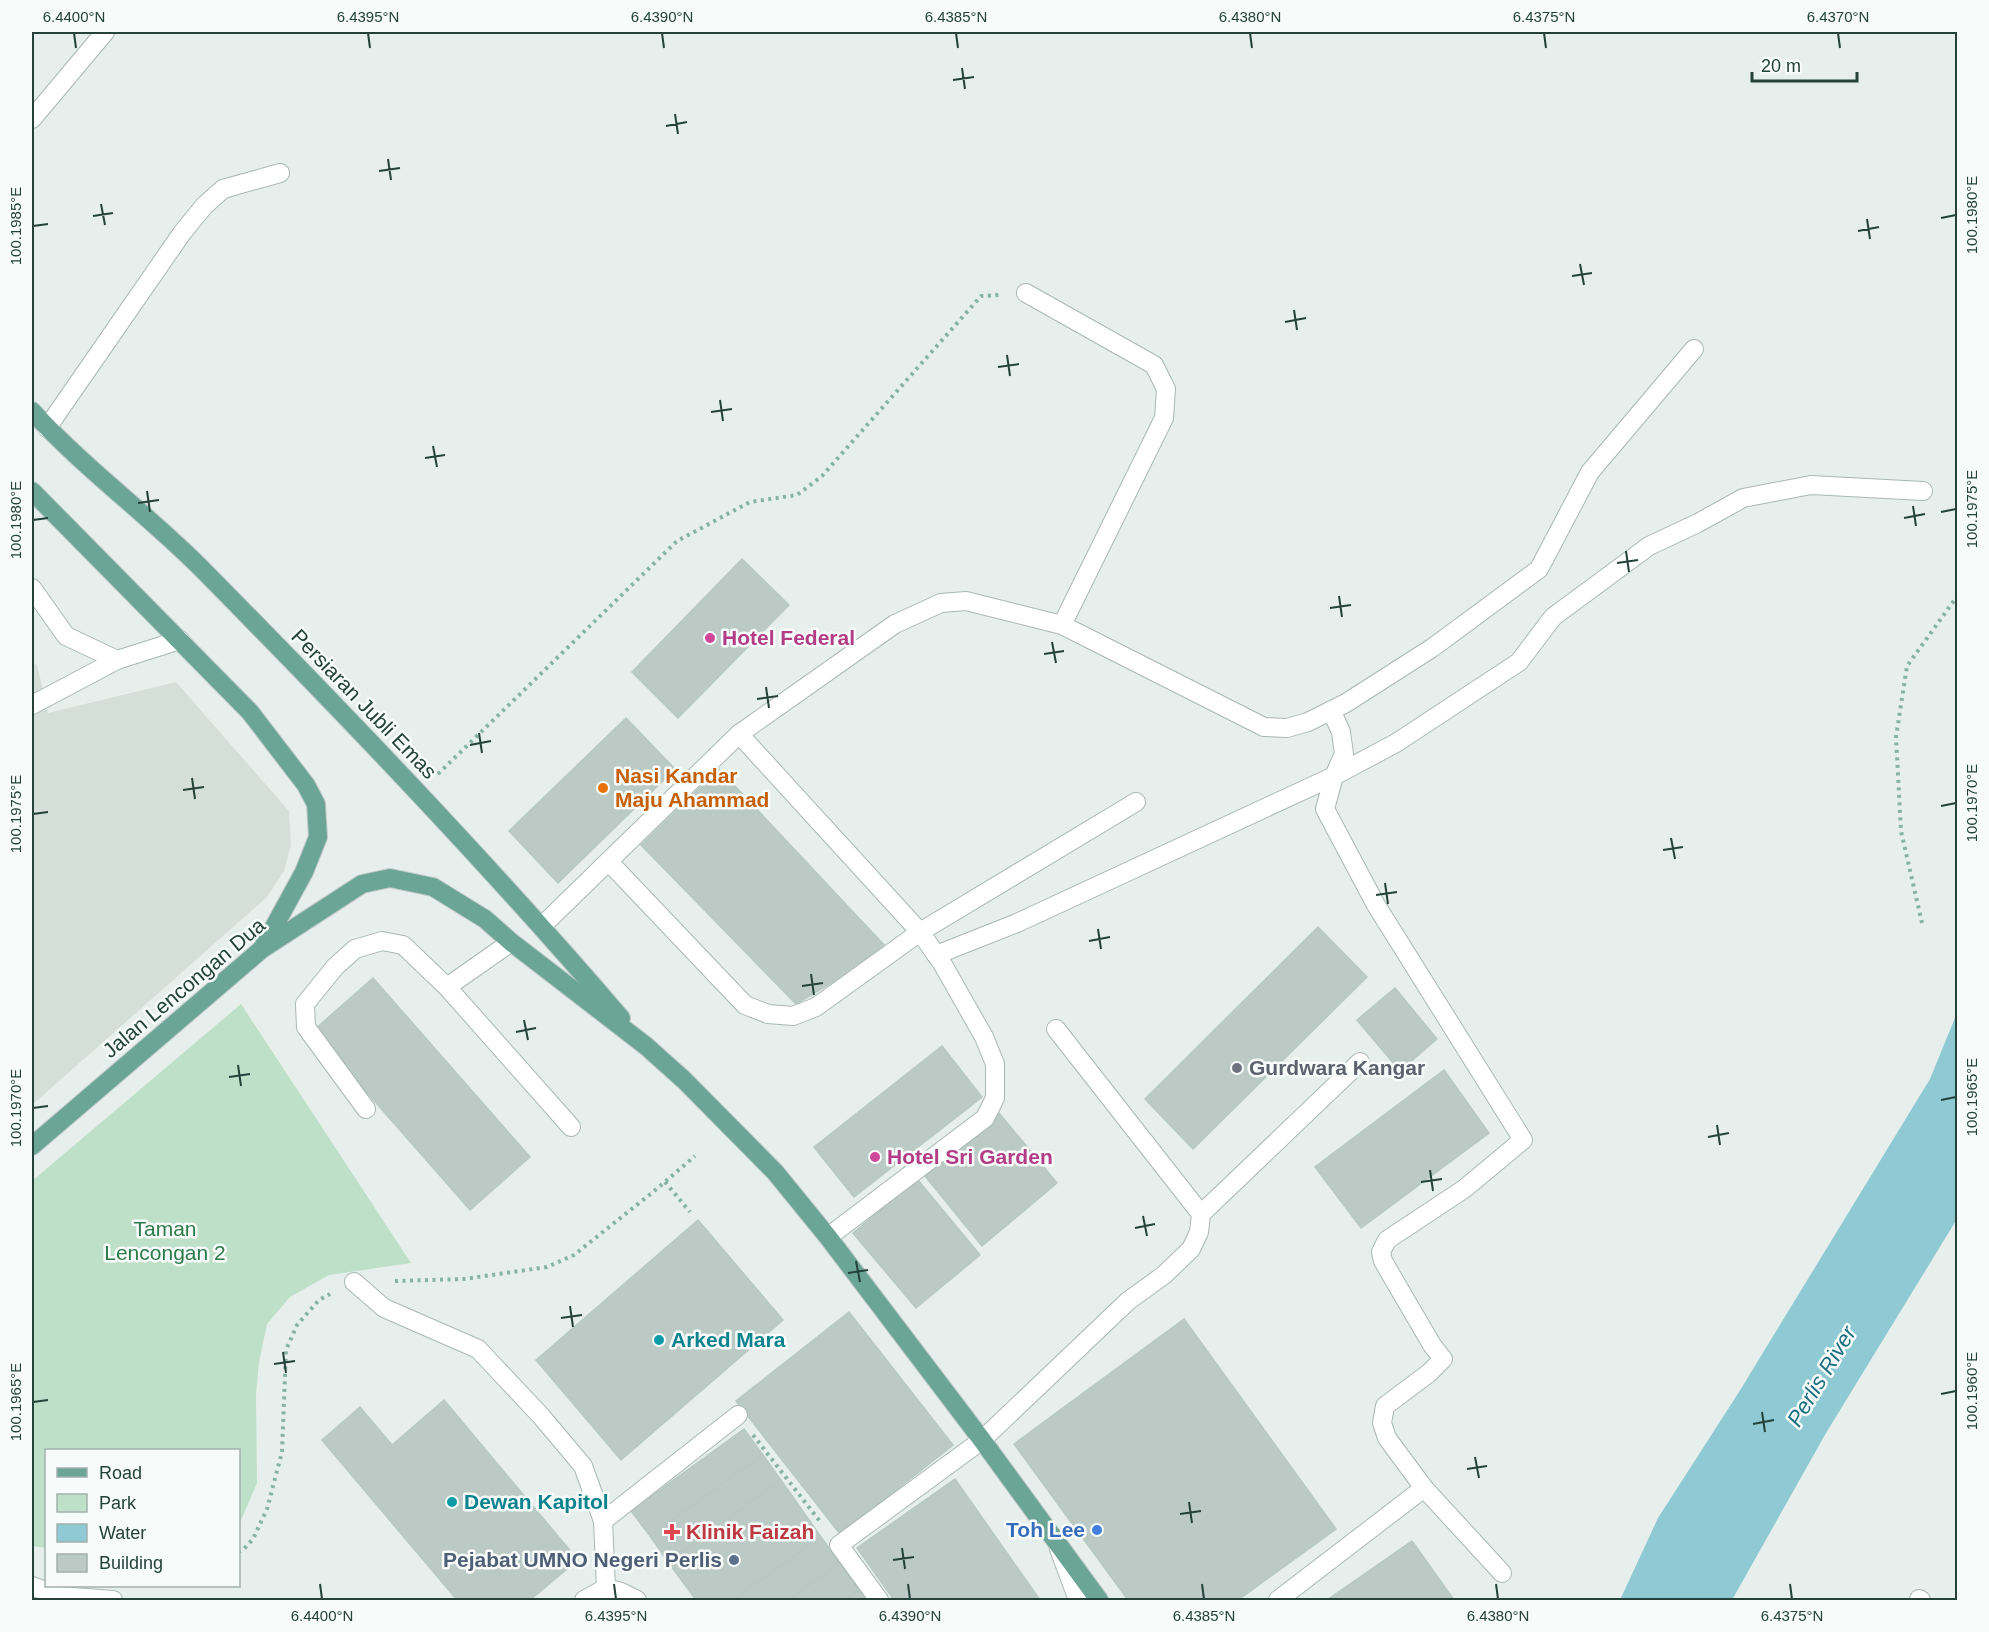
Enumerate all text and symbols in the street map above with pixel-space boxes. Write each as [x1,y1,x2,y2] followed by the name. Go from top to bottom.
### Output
[43,8,105,25] text: 6.4400°N
[337,8,399,25] text: 6.4395°N
[631,8,693,25] text: 6.4390°N
[925,8,987,25] text: 6.4385°N
[1219,8,1281,25] text: 6.4380°N
[1513,8,1575,25] text: 6.4375°N
[1807,8,1869,25] text: 6.4370°N
[1752,45,1857,83] scale bar
[1761,56,1801,76] text: 20 m
[1963,176,1980,254] text: 100.1980°E
[7,187,24,265] text: 100.1985°E
[1963,470,1980,548] text: 100.1975°E
[7,481,24,559] text: 100.1980°E
[287,624,442,783] street label: Persiaran Jubli Emas
[722,626,855,649] place label: Hotel Federal
[703,631,717,645] marker: Hotel Federal
[615,764,769,811] place label: Nasi Kandar Maju Ahammad
[1963,764,1980,842] text: 100.1970°E
[7,775,24,853] text: 100.1975°E
[596,781,610,795] marker: Nasi Kandar Maju Ahammad
[98,913,270,1062] street label: Jalan Lencongan Dua
[1249,1056,1425,1079] place label: Gurdwara Kangar
[1963,1058,1980,1136] text: 100.1965°E
[1230,1061,1244,1075] marker: Gurdwara Kangar
[7,1069,24,1147] text: 100.1970°E
[887,1145,1053,1168] place label: Hotel Sri Garden
[868,1150,882,1164] marker: Hotel Sri Garden
[104,1217,226,1264] park label: Taman Lencongan 2
[1782,1320,1862,1431] water label: Perlis River
[671,1328,786,1351] place label: Arked Mara
[652,1333,666,1347] marker: Arked Mara
[1963,1352,1980,1430] text: 100.1960°E
[7,1363,24,1441] text: 100.1965°E
[45,1449,240,1587] legend
[99,1463,142,1483] text: Road
[464,1490,609,1513] place label: Dewan Kapitol
[99,1493,137,1513] text: Park
[445,1495,459,1509] marker: Dewan Kapitol
[1006,1518,1085,1541] place label: Toh Lee
[686,1520,814,1543] place label: Klinik Faizah
[99,1523,146,1543] text: Water
[663,1523,681,1541] marker: Klinik Faizah
[1090,1523,1104,1537] marker: Toh Lee
[443,1548,722,1571] place label: Pejabat UMNO Negeri Perlis
[99,1553,163,1573] text: Building
[727,1553,741,1567] marker: Pejabat UMNO Negeri Perlis
[291,1607,353,1624] text: 6.4400°N
[585,1607,647,1624] text: 6.4395°N
[879,1607,941,1624] text: 6.4390°N
[1173,1607,1235,1624] text: 6.4385°N
[1467,1607,1529,1624] text: 6.4380°N
[1761,1607,1823,1624] text: 6.4375°N

